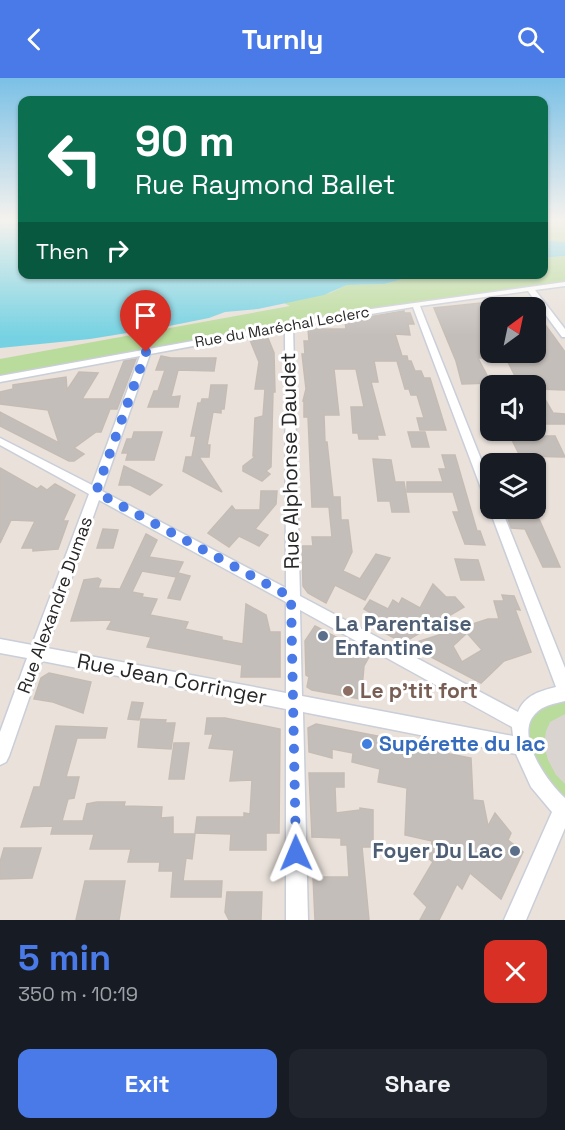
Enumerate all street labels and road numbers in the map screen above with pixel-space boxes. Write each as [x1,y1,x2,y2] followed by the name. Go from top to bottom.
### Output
[193,302,371,351] street label: Rue du Maréchal Leclerc
[274,352,305,570] street label: Rue Alphonse Daudet
[12,513,97,696] street label: Rue Alexandre Dumas
[75,647,269,710] street label: Rue Jean Corringer

